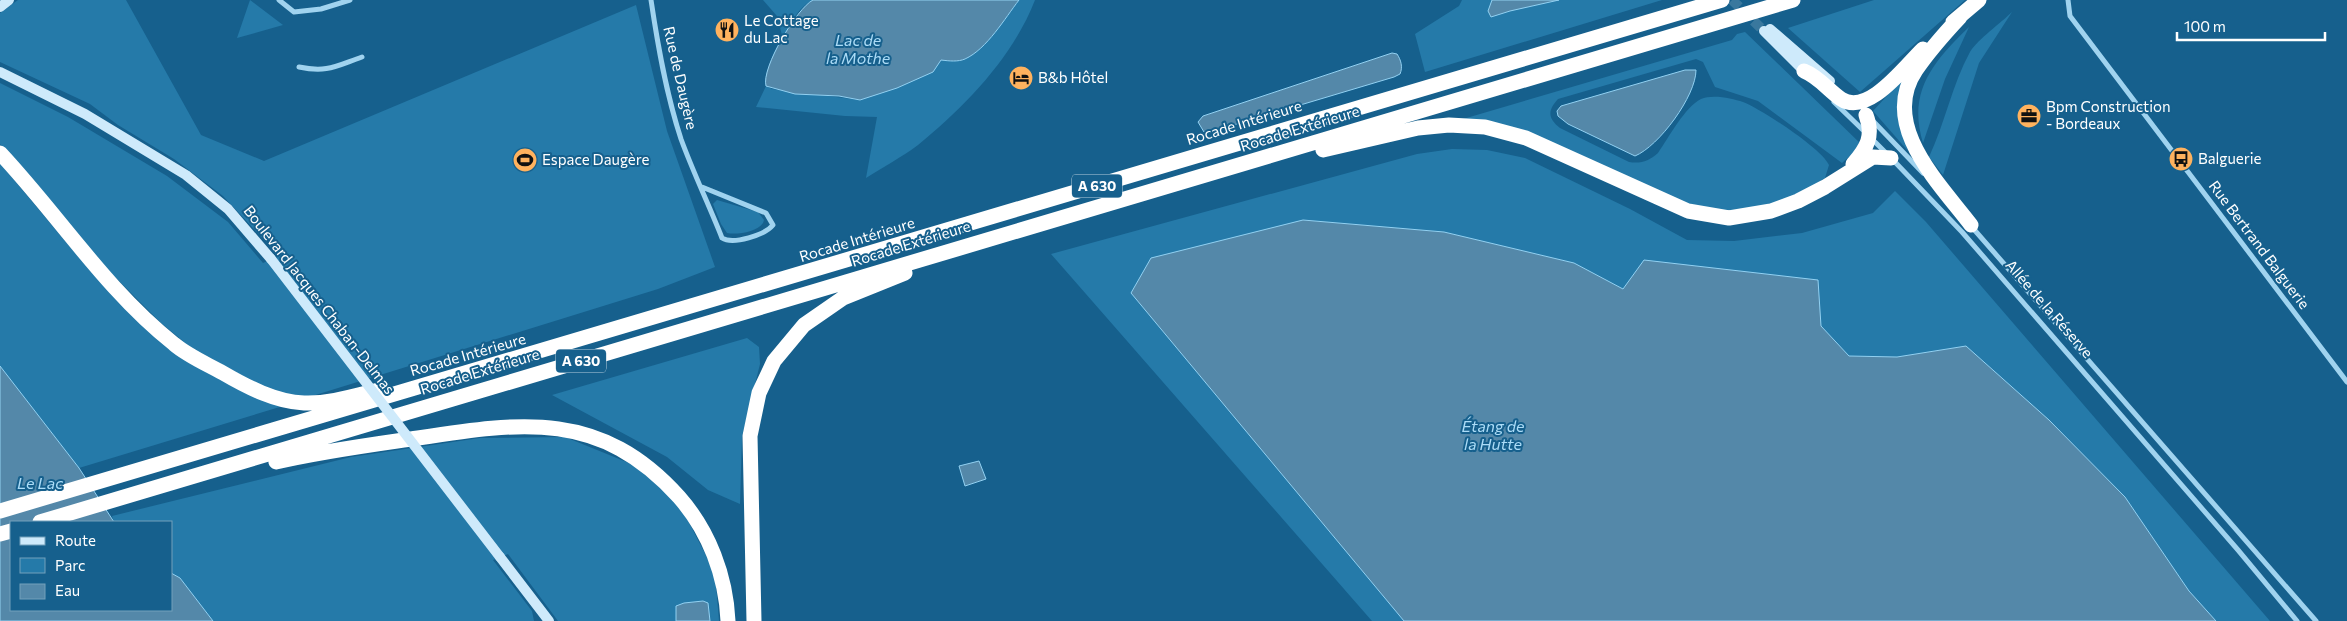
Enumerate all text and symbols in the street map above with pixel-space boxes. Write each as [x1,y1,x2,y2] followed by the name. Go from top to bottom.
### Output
[2177,10,2324,42] scale bar
[744,11,819,46] place label: Le Cottage du Lac
[714,17,740,43] restaurant icon: Le Cottage du Lac
[2184,17,2226,35] text: 100 m
[660,24,702,131] street label: Rue de Daugère
[826,30,891,67] water label: Lac de la Mothe
[1008,65,1034,91] hotel icon: B&b Hôtel
[1038,68,1108,86] place label: B&b Hôtel
[1184,96,1304,148] street label: Rocade Intérieure
[2046,97,2171,132] place label: Bpm Construction - Bordeaux
[1238,101,1362,155] street label: Rocade Extérieure
[2016,103,2042,129] office icon: Bpm Construction - Bordeaux
[2168,146,2194,172] bus stop icon: Balguerie
[512,147,538,173] sports icon: Espace Daugère
[2198,149,2262,167] place label: Balguerie
[542,150,650,168] place label: Espace Daugère
[1072,175,1122,198] road number: A 630
[2206,177,2314,312] street label: Rue Bertrand Balguerie
[241,201,399,397] street label: Boulevard Jacques Chaban-Delmas
[797,213,917,265] street label: Rocade Intérieure
[849,216,973,270] street label: Rocade Extérieure
[2002,256,2097,361] street label: Allée de la Réserve
[408,329,528,379] street label: Rocade Intérieure
[418,344,542,398] street label: Rocade Extérieure
[556,350,606,372] road number: A 630
[1462,416,1525,453] water label: Étang de la Hutte
[17,473,63,492] water label: Le Lac
[10,521,172,611] legend
[55,531,96,549] text: Route
[55,556,85,574] text: Parc
[55,581,80,599] text: Eau

